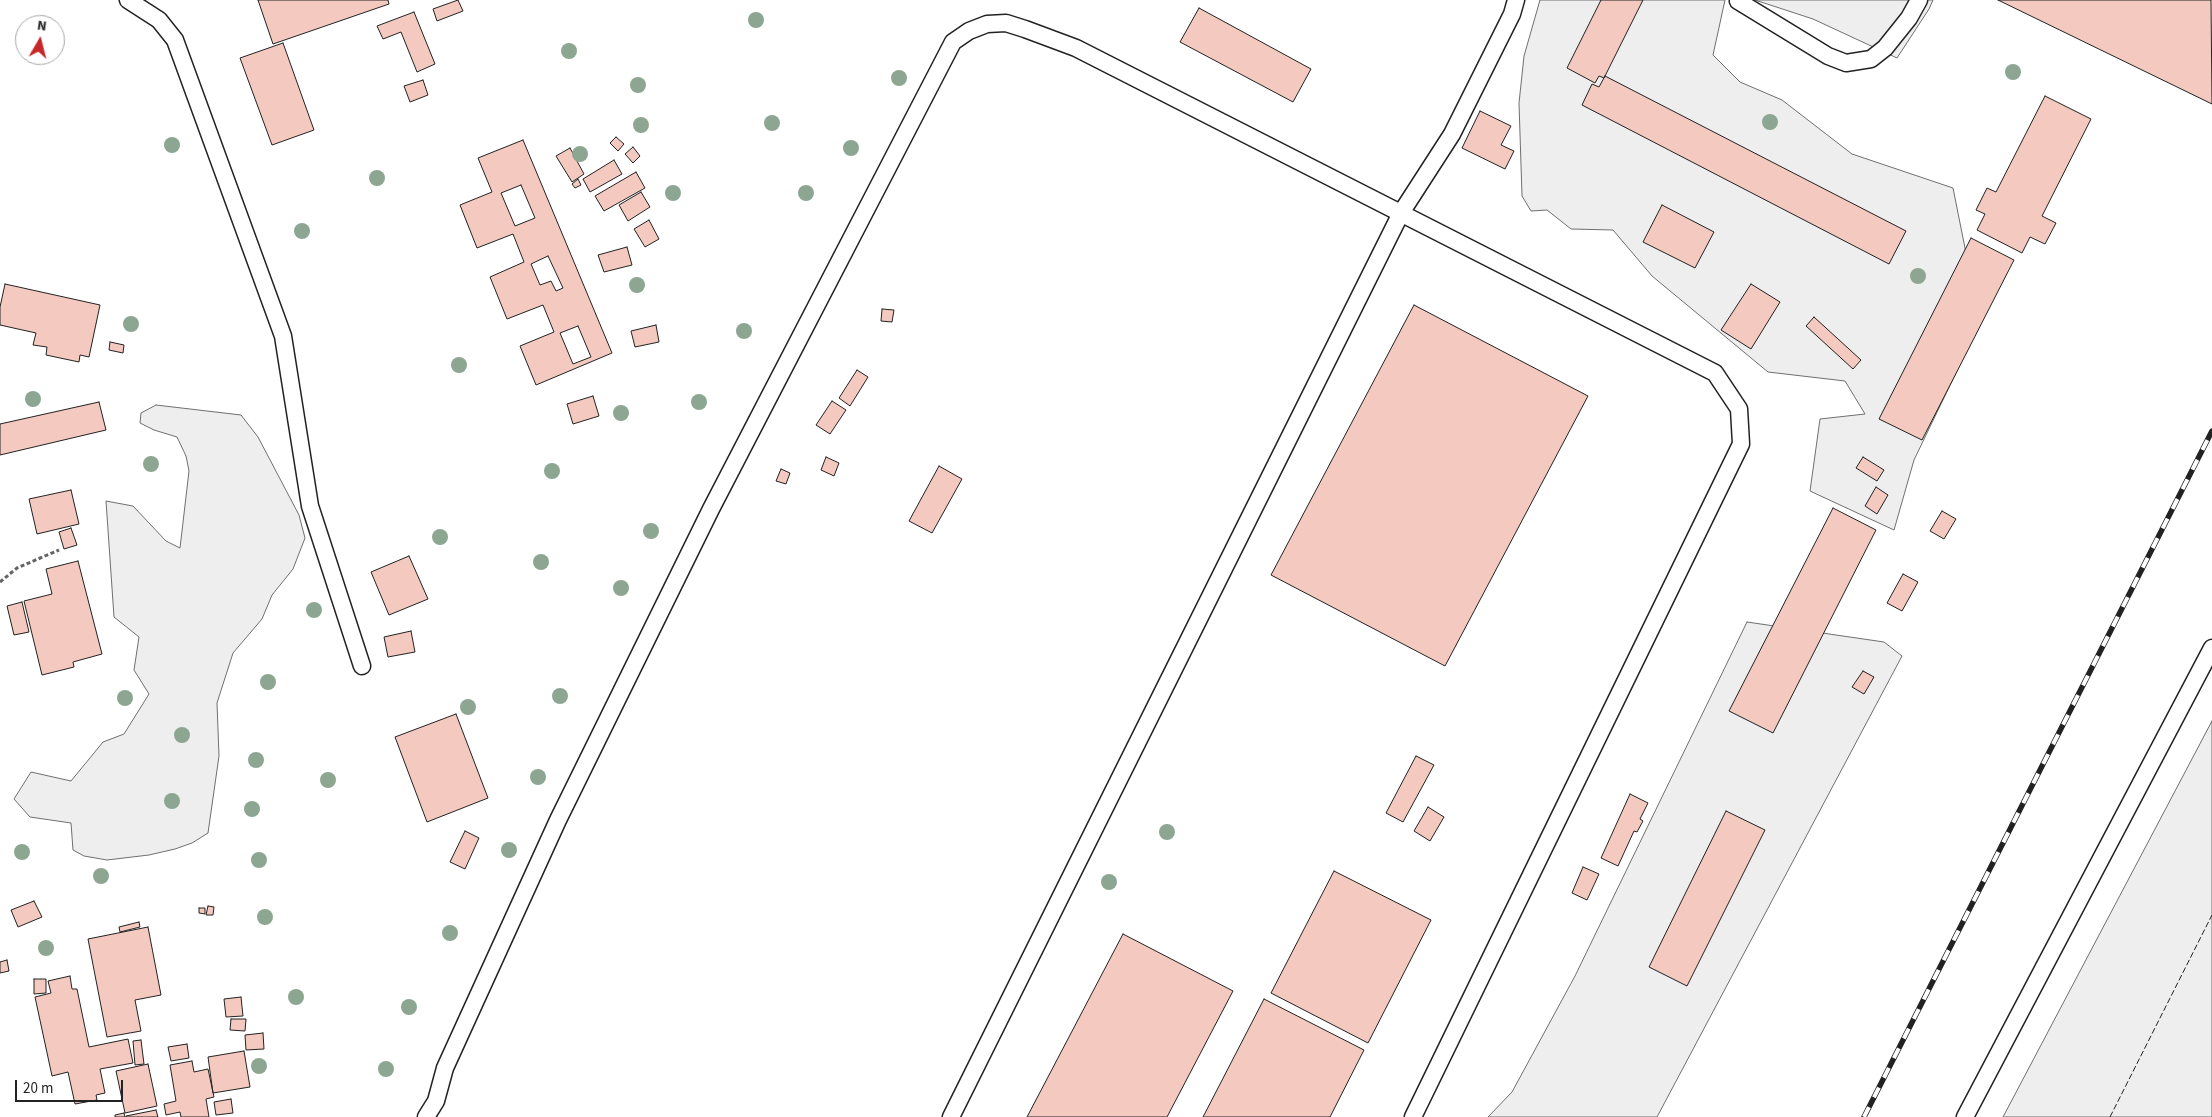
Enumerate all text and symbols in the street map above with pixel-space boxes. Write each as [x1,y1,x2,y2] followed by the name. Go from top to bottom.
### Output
[15,15,65,65] north arrow
[36,16,48,37] text: N
[18,1070,125,1102] scale bar
[23,1078,53,1099] text: 20 m

